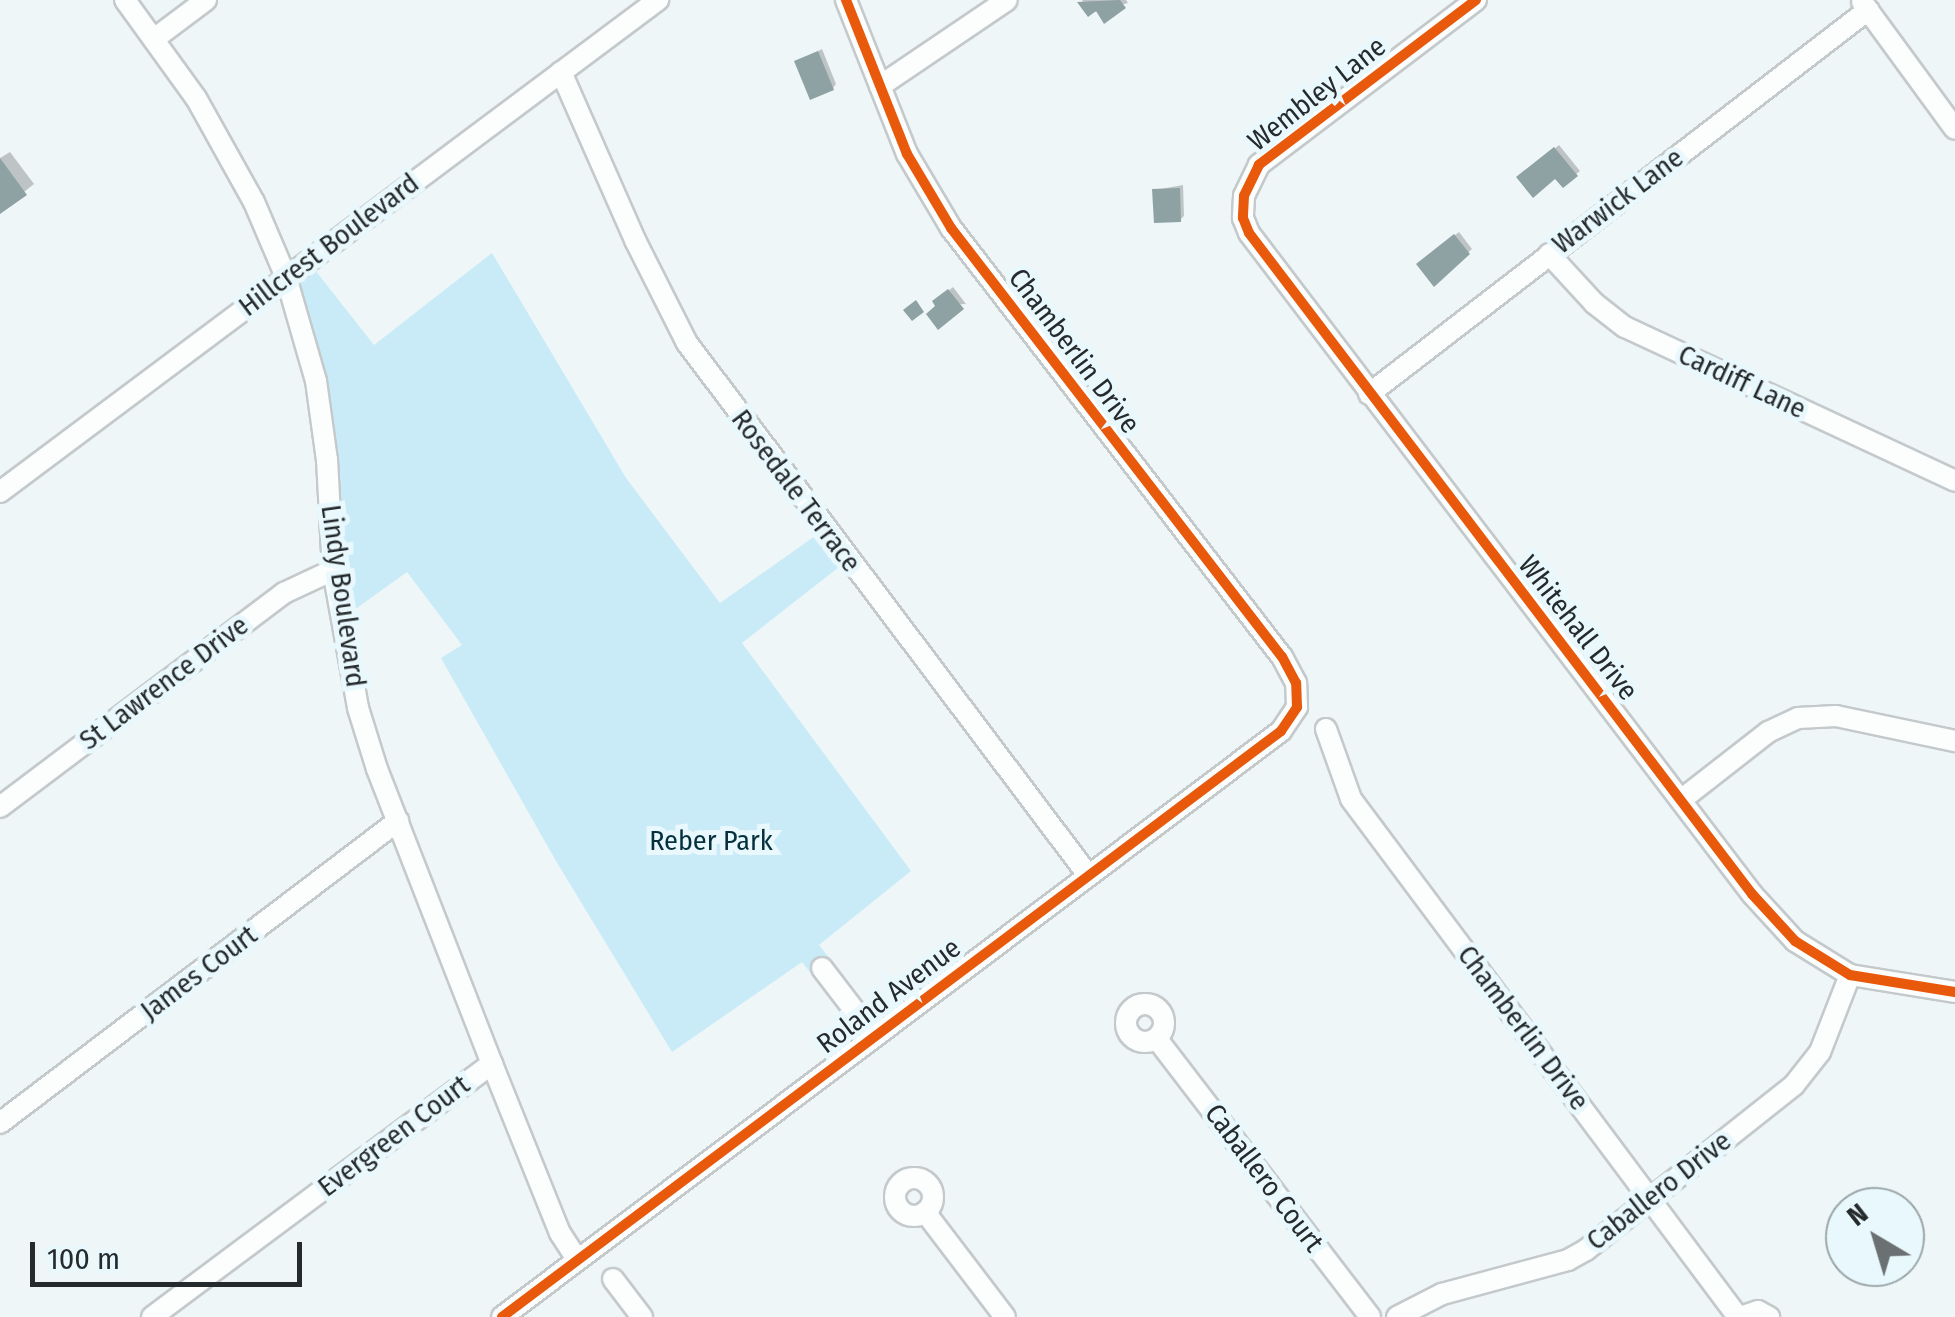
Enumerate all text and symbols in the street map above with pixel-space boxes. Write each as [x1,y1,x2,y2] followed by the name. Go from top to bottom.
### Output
[1241,30,1393,158] street label: Wembley Lane
[1546,141,1690,261] street label: Warwick Lane
[232,166,426,324] street label: Hillcrest Boulevard
[1001,262,1147,440] street label: Chamberlin Drive
[1673,338,1811,426] street label: Cardiff Lane
[724,403,868,579] street label: Rosedale Terrace
[314,503,372,689] street label: Lindy Boulevard
[1511,549,1645,707] street label: Whitehall Drive
[73,609,255,757] street label: St Lawrence Drive
[649,824,773,858] park label: Reber Park
[134,918,264,1028] street label: James Court
[811,931,967,1061] street label: Roland Avenue
[1450,939,1596,1117] street label: Chamberlin Drive
[312,1068,476,1204] street label: Evergreen Court
[1197,1097,1331,1259] street label: Caballero Court
[1580,1124,1738,1258] street label: Caballero Drive
[1825,1187,1925,1287] north arrow
[1841,1196,1874,1233] text: N
[35,1222,308,1284] scale bar
[47,1241,120,1277] text: 100 m

